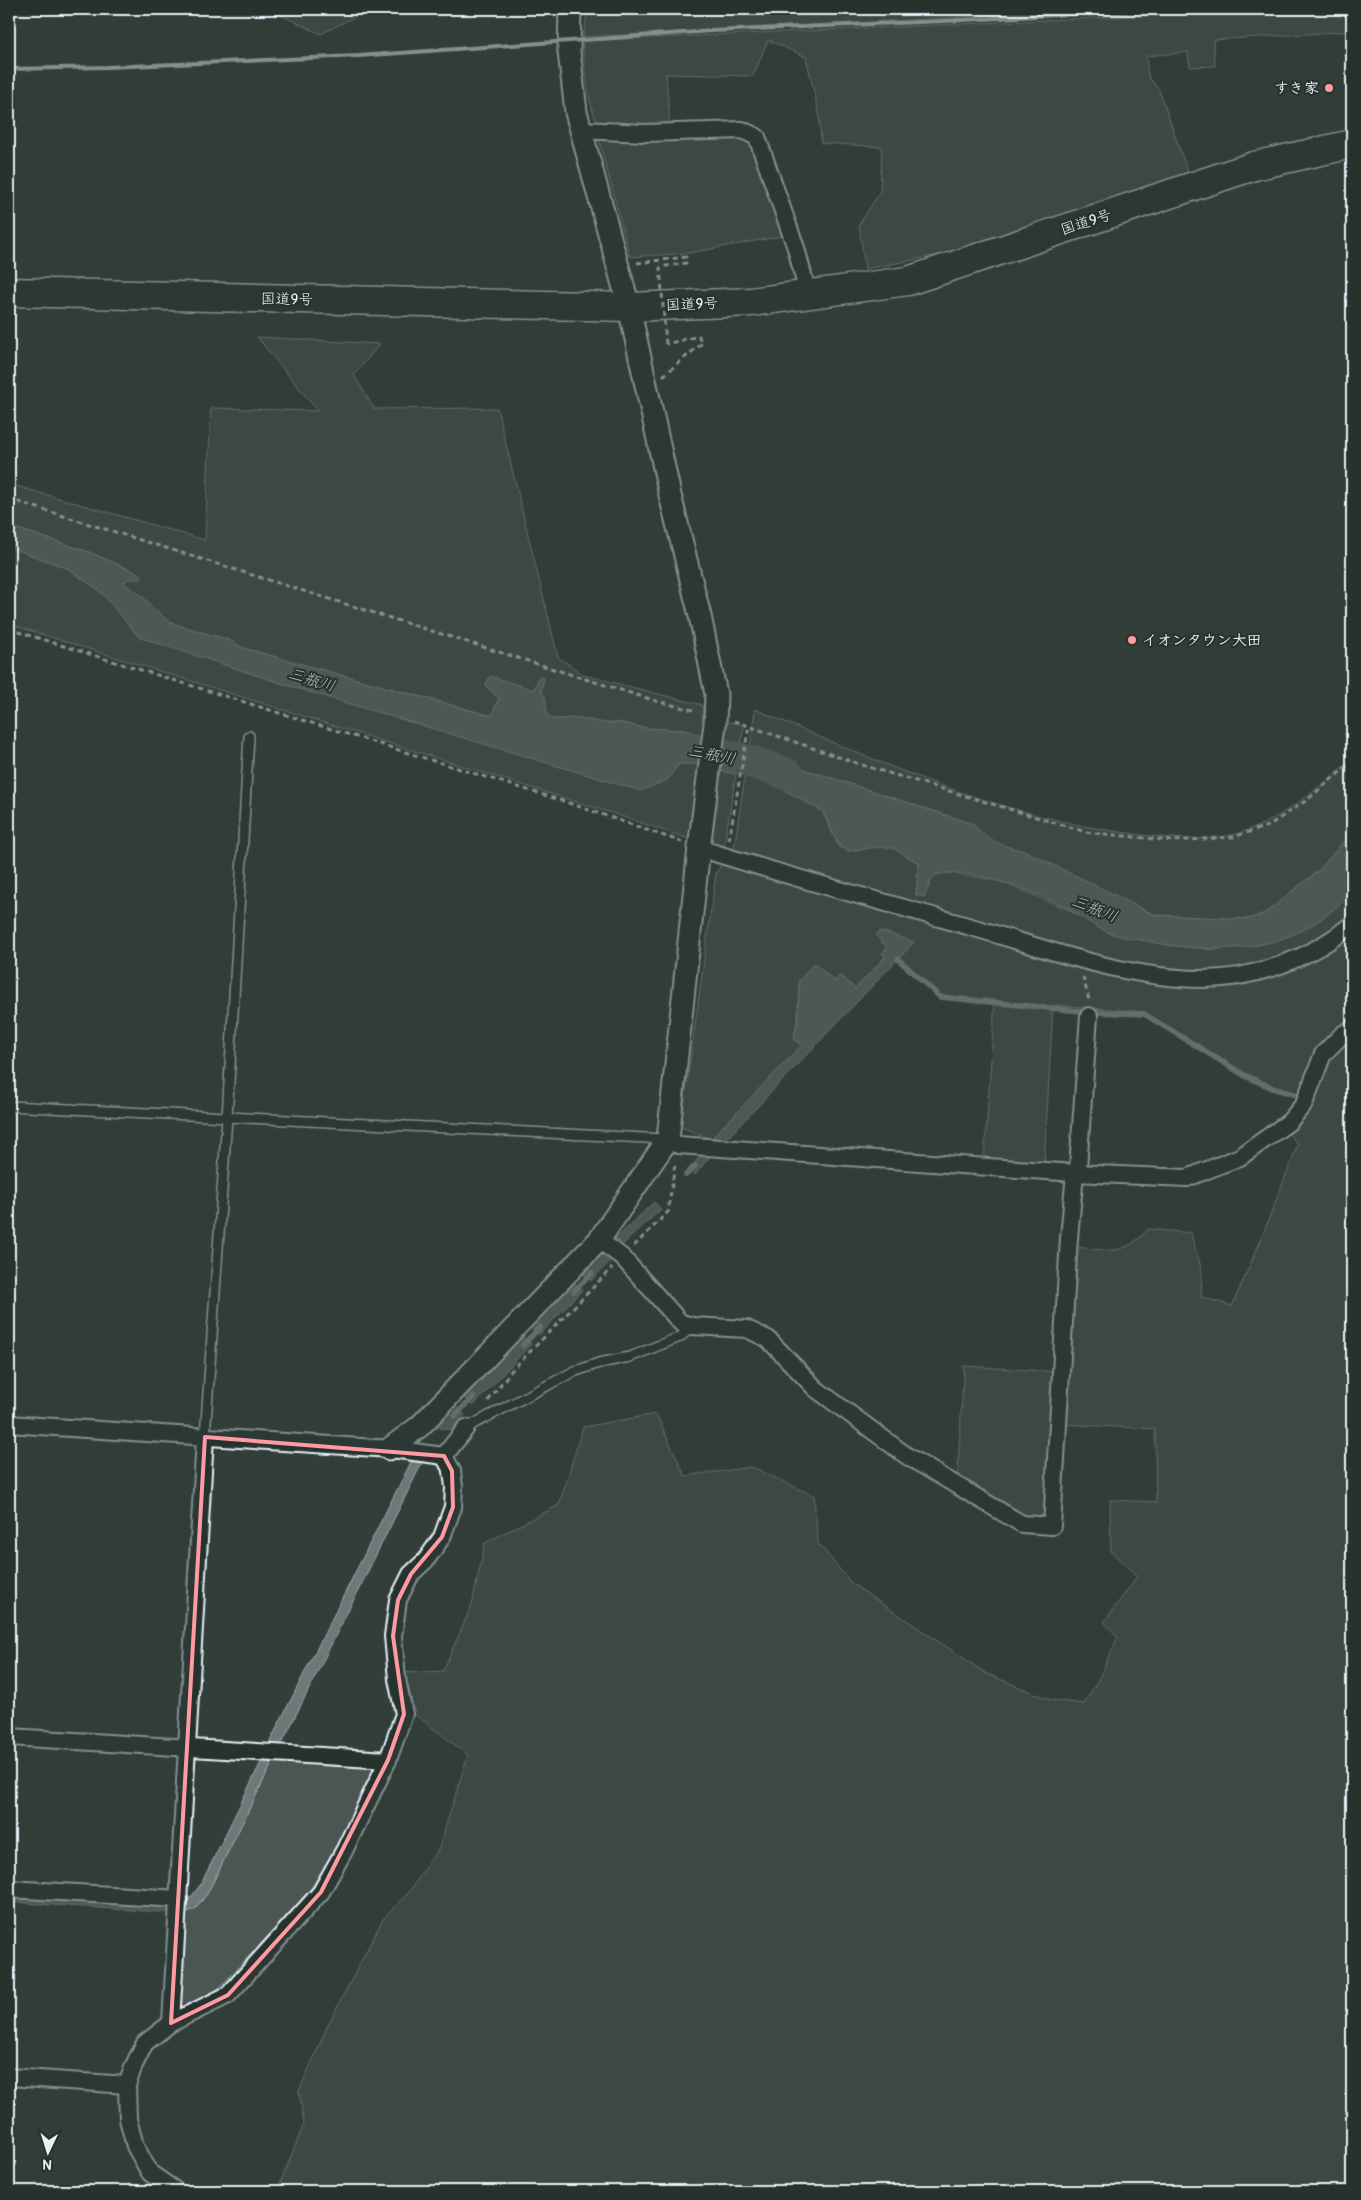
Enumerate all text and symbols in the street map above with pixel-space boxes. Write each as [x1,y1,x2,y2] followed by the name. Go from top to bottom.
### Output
[1274,79,1319,98] place label: すき家
[1323,82,1335,94] marker: すき家
[1058,205,1114,240] street label: 国道9号
[260,290,314,309] street label: 国道9号
[665,294,719,315] street label: 国道9号
[1142,631,1262,650] place label: イオンタウン大田
[1126,634,1138,646] marker: イオンタウン大田
[286,663,338,697] water label: 三瓶川
[686,741,737,769] water label: 三瓶川
[1069,891,1121,927] water label: 三瓶川
[22,2128,72,2178] north arrow
[42,2156,52,2173] text: N

